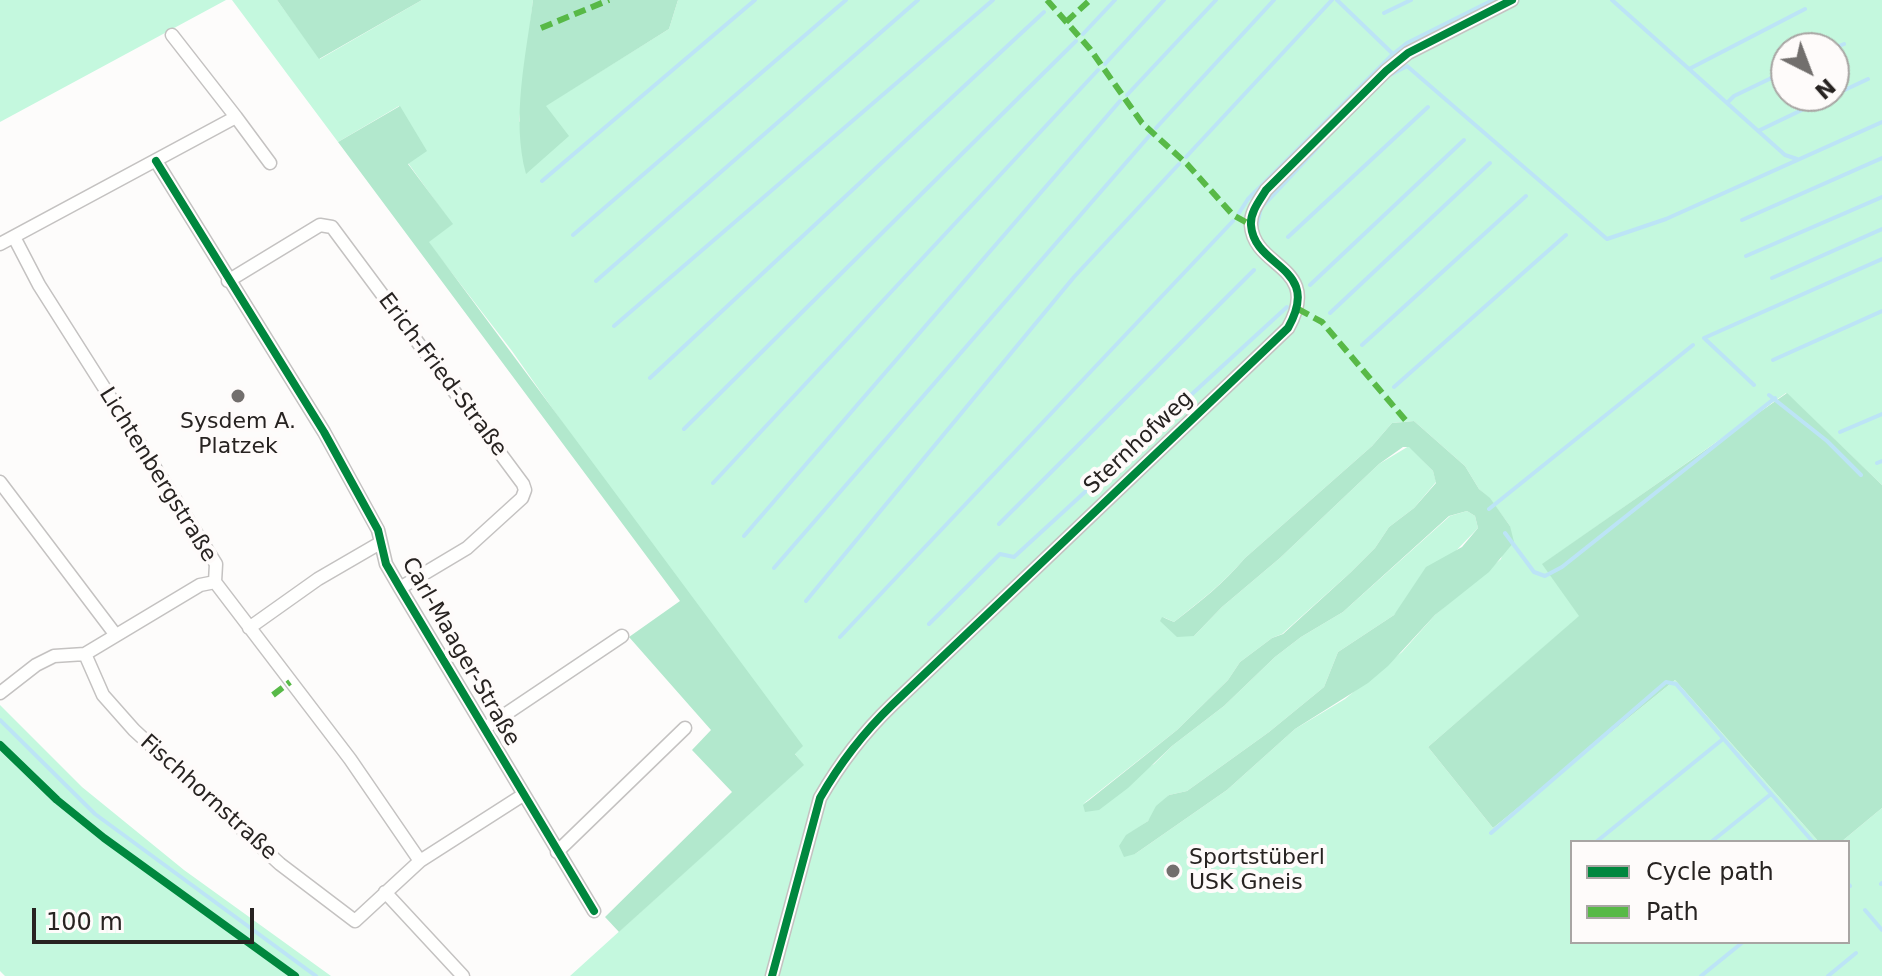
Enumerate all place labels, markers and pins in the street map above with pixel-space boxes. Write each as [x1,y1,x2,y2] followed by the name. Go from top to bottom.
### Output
[229,387,247,405] marker: Sysdem A. Platzek
[180,409,296,460] place label: Sysdem A. Platzek
[1189,845,1325,896] place label: Sportstüberl USK Gneis
[1164,862,1182,880] marker: Sportstüberl USK Gneis

